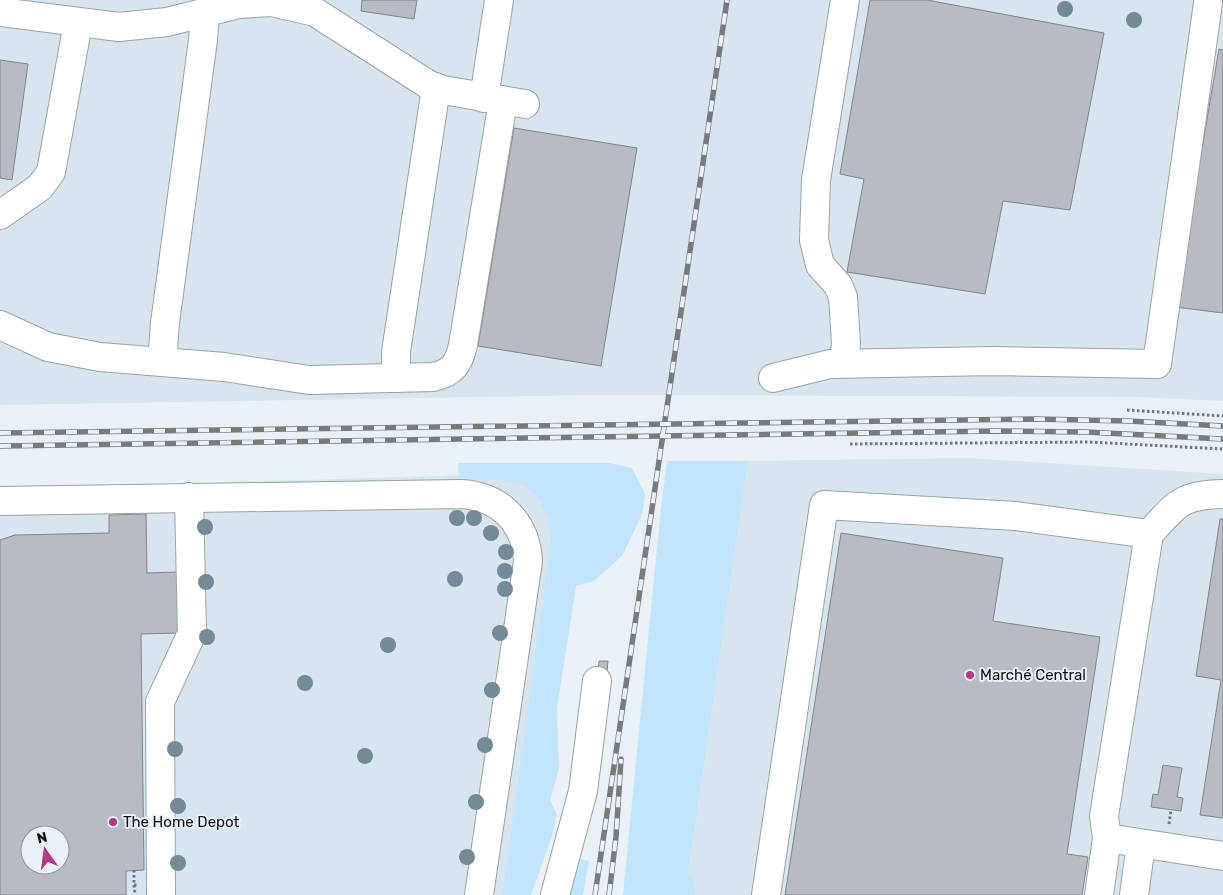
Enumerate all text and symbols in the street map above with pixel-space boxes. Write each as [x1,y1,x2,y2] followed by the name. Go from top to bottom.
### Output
[980,666,1086,684] place label: Marché Central
[964,669,976,681] marker: Marché Central
[123,813,240,831] place label: The Home Depot
[107,816,119,828] marker: The Home Depot
[20,825,70,875] north arrow
[35,828,49,847] text: N

